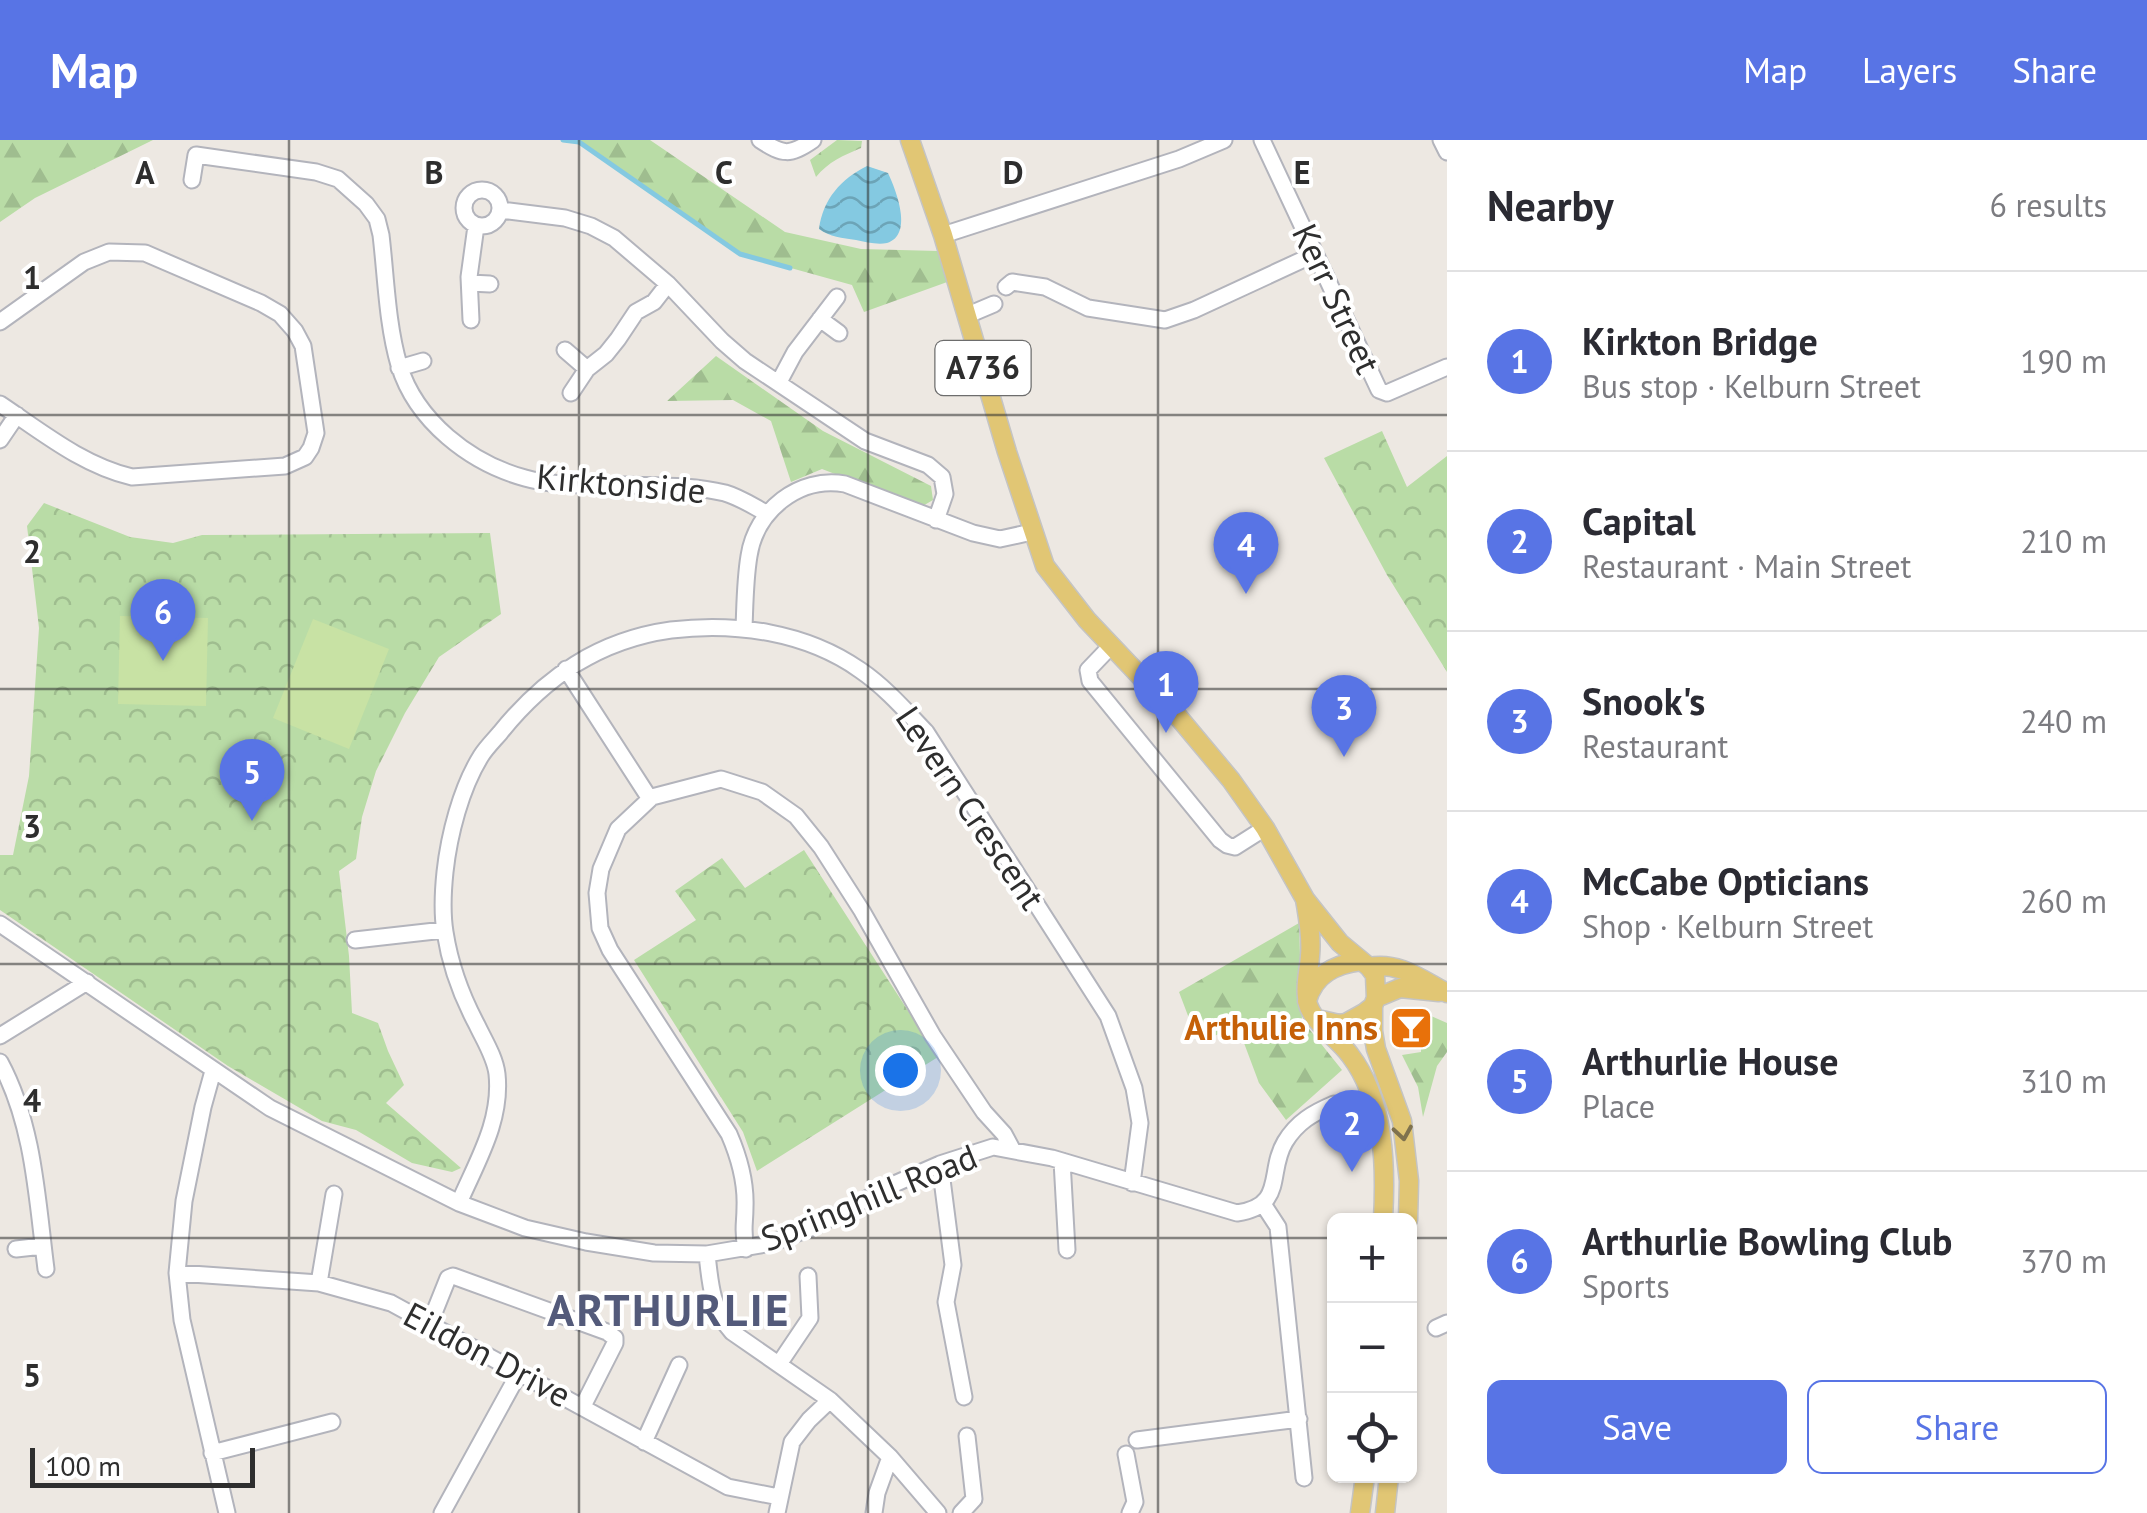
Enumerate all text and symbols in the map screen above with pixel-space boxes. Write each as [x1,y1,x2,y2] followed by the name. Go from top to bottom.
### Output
[50,39,138,101] text: Map
[1743,47,1807,93] text: Map
[1862,47,1957,93] text: Layers
[2012,47,2097,93] text: Share
[135,151,155,193] text: A
[425,151,443,193] text: B
[715,151,733,193] text: C
[1003,151,1023,193] text: D
[1294,151,1310,193] text: E
[1487,178,1614,233] text: Nearby
[1989,184,2107,226] text: 6 results
[1282,216,1392,381] street label: Kerr Street
[23,256,41,298] text: 1
[1582,316,1818,365] text: Kirkton Bridge
[1510,340,1529,382] text: 1
[2020,340,2107,382] text: 190 m
[936,341,1030,395] road number: A736
[1582,365,1921,407] text: Bus stop · Kelburn Street
[535,453,708,513] street label: Kirktonside
[1582,496,1696,545] text: Capital
[1214,512,1278,594] pin: 4
[1510,520,1529,562] text: 2
[2020,520,2107,562] text: 210 m
[23,530,41,572] text: 2
[1582,545,1911,587] text: Restaurant · Main Street
[130,578,196,661] pin: 6
[1134,650,1198,733] pin: 1
[1312,674,1376,757] pin: 3
[1582,676,1705,725] text: Snook's
[886,697,1056,918] street label: Levern Crescent
[1510,700,1529,742] text: 3
[2020,700,2107,742] text: 240 m
[1582,725,1728,767] text: Restaurant
[220,738,284,821] pin: 5
[23,805,41,847] text: 3
[1582,856,1869,905] text: McCabe Opticians
[1510,880,1529,922] text: 4
[2020,880,2107,922] text: 260 m
[1582,905,1873,947] text: Shop · Kelburn Street
[1184,1004,1378,1050] place label: Arthulie Inns
[1388,1005,1434,1051] bar icon: Arthulie Inns
[1582,1036,1838,1085] text: Arthurlie House
[875,1045,926,1096] your location
[1510,1060,1529,1102] text: 5
[2020,1060,2107,1102] text: 310 m
[23,1079,41,1121] text: 4
[1582,1085,1655,1127] text: Place
[1320,1090,1384,1172] pin: 2
[1392,1125,1413,1141] one-way arrow
[754,1133,983,1261] street label: Springhill Road
[1327,1213,1417,1483] map controls
[1327,1213,1417,1303] button: +
[1582,1216,1952,1265] text: Arthurlie Bowling Club
[1510,1240,1529,1282] text: 6
[2020,1240,2107,1282] text: 370 m
[1582,1265,1670,1307] text: Sports
[547,1280,791,1338] district label: ARTHURLIE
[396,1291,579,1417] street label: Eildon Drive
[1327,1303,1417,1393] button: −
[23,1354,41,1396] text: 5
[1487,1380,1787,1474] button: Save
[1807,1380,2107,1474] button: Share
[1327,1393,1417,1483] button: locate
[30,1443,255,1488] scale bar
[45,1447,121,1484] text: 100 m

